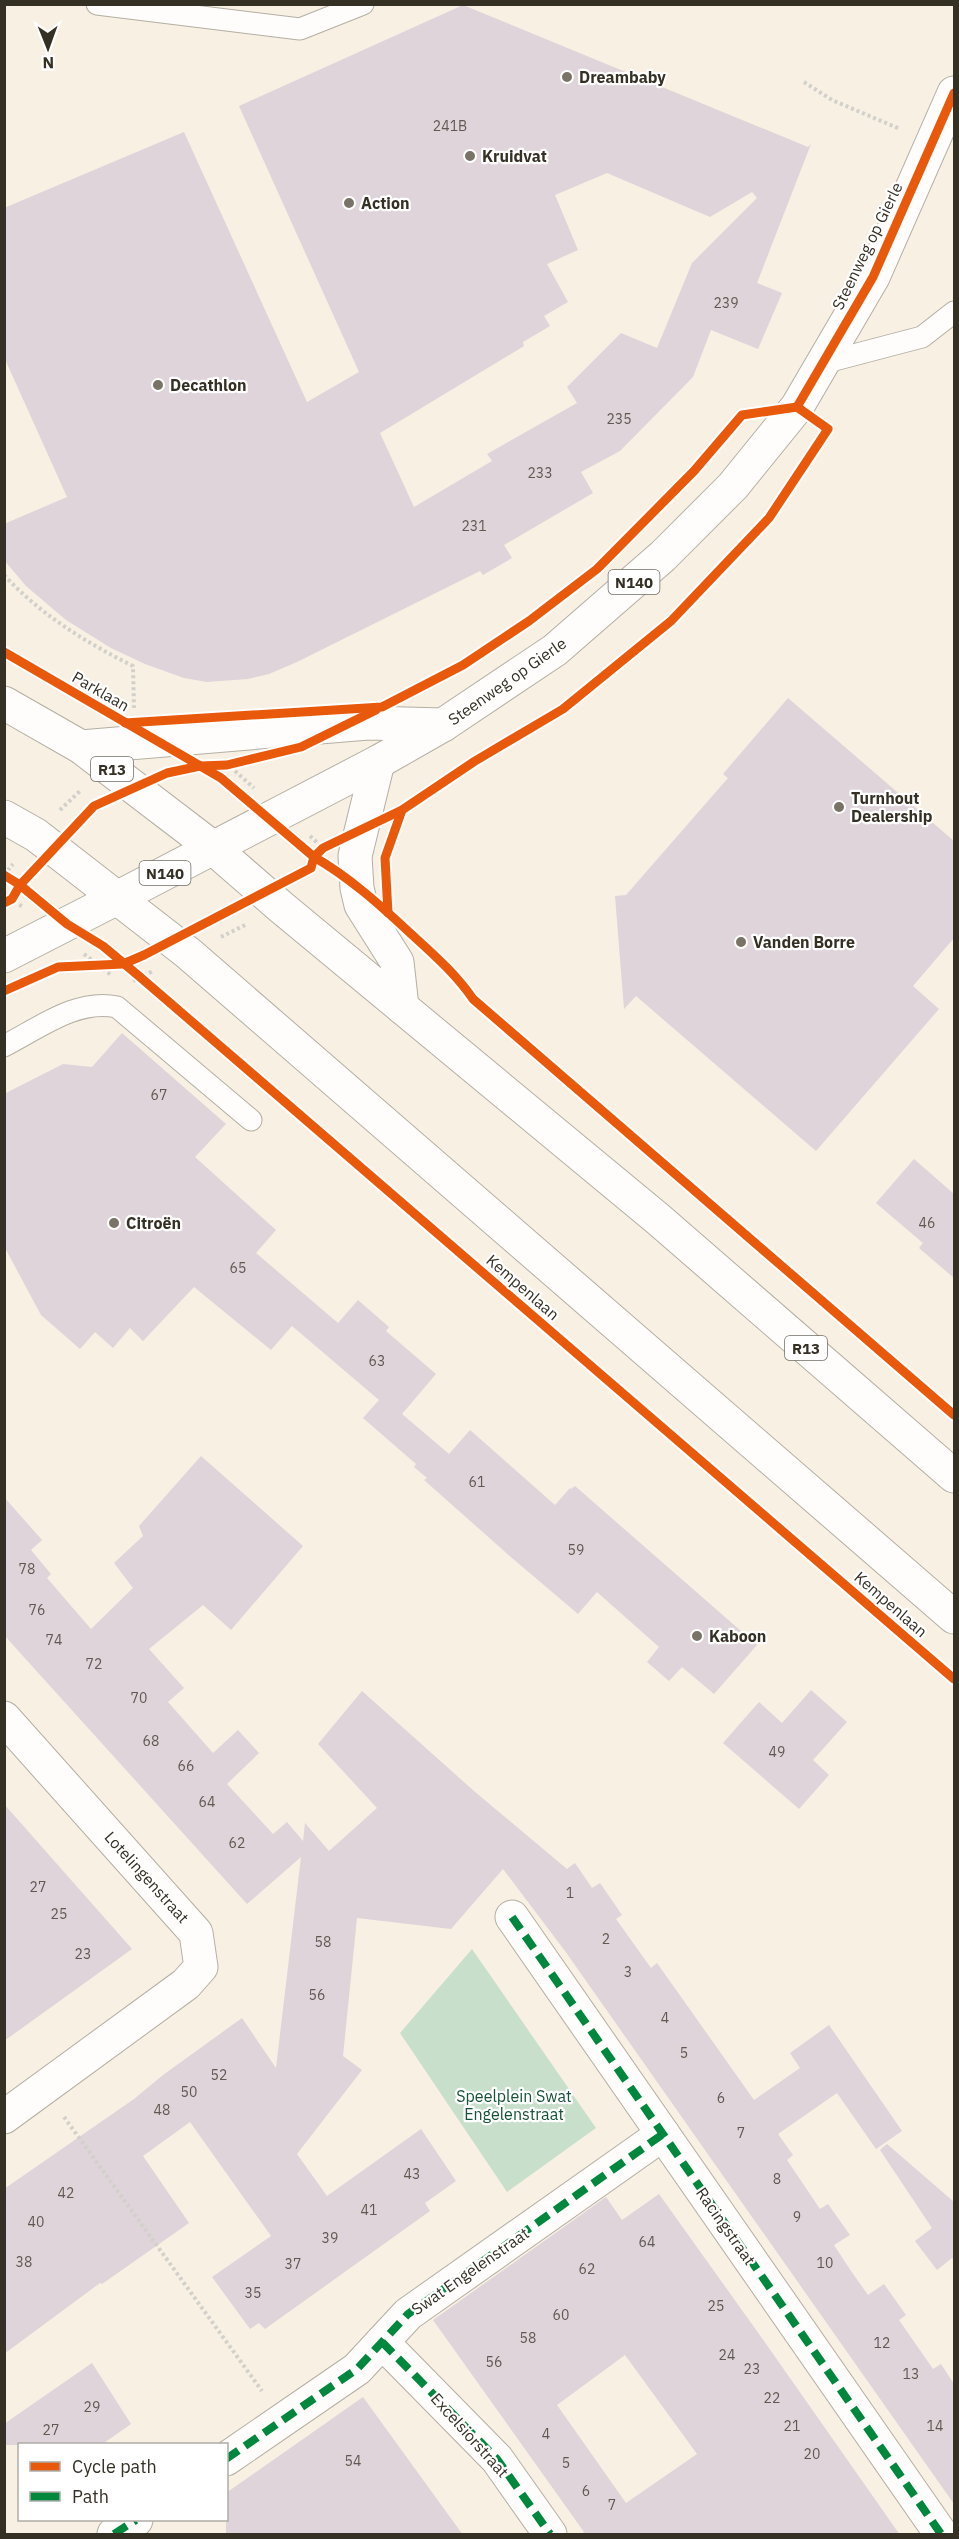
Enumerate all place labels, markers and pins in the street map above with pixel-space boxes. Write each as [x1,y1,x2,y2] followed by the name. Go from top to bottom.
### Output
[579,67,666,87] place label: Dreambaby
[560,70,574,84] marker: Dreambaby
[482,146,547,166] place label: Kruidvat
[463,149,477,163] marker: Kruidvat
[361,193,410,213] place label: Action
[342,196,356,210] marker: Action
[170,375,247,395] place label: Decathlon
[151,378,165,392] marker: Decathlon
[851,788,933,826] place label: Turnhout Dealership
[832,800,846,814] marker: Turnhout Dealership
[753,932,855,952] place label: Vanden Borre
[734,935,748,949] marker: Vanden Borre
[126,1213,181,1233] place label: Citroën
[107,1216,121,1230] marker: Citroën
[709,1626,766,1646] place label: Kaboon
[690,1629,704,1643] marker: Kaboon

